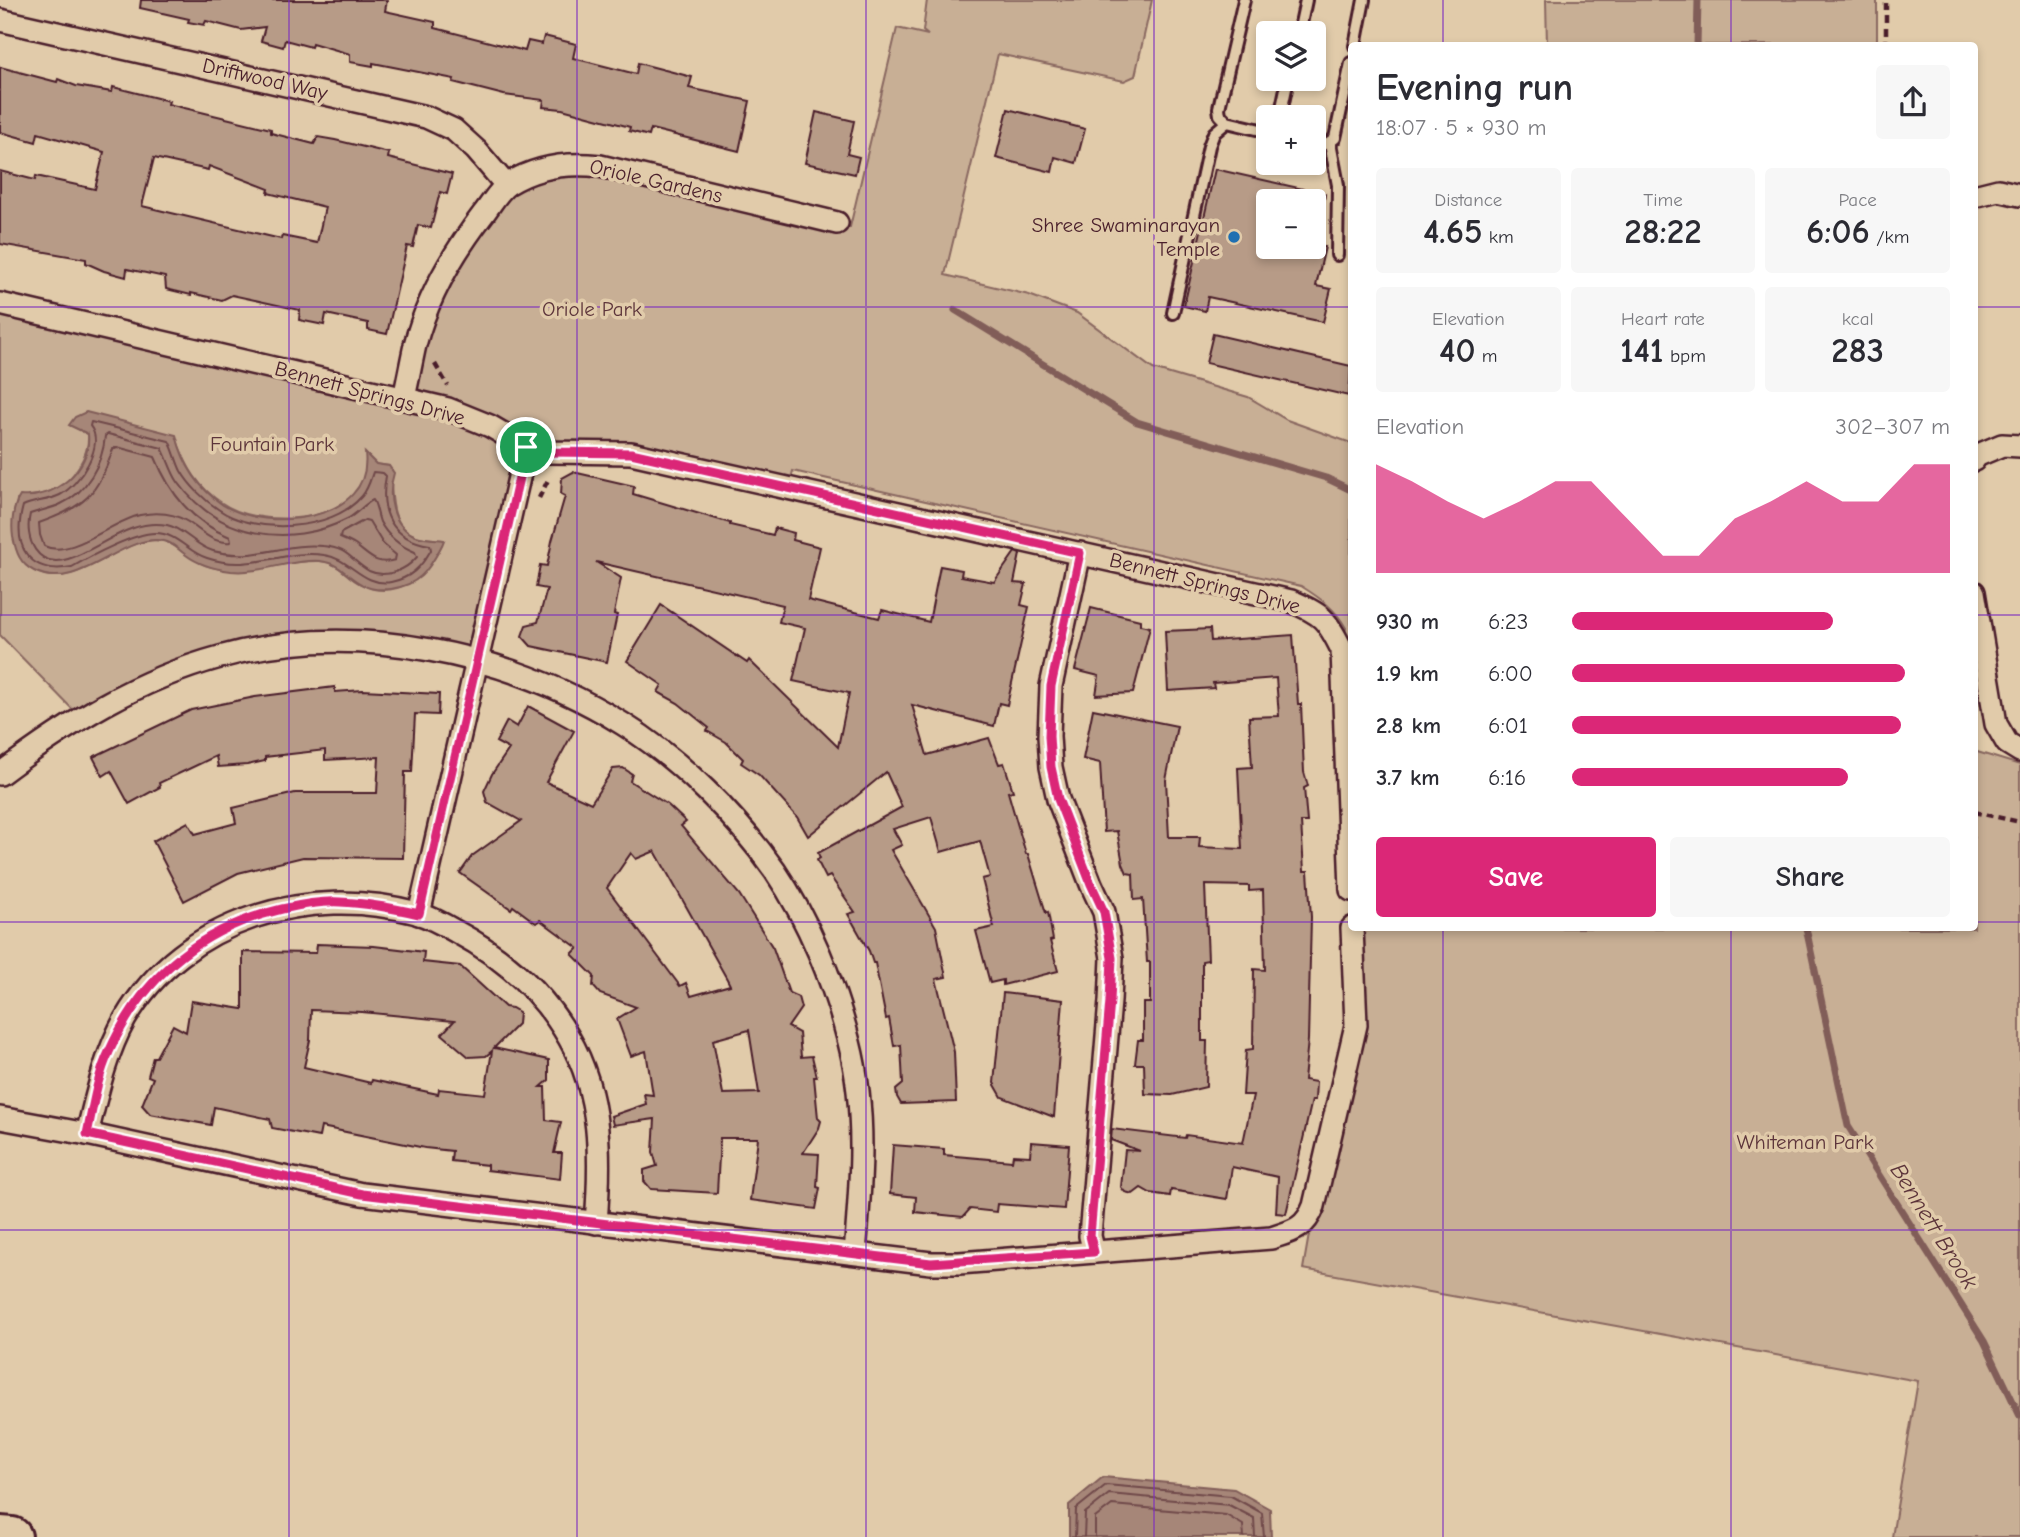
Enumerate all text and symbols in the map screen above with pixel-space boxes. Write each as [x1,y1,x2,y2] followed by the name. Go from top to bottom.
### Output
[1256,21,1326,259] map controls
[1256,21,1326,91] button: layers
[200,53,331,105] street label: Driftwood Way
[1876,65,1950,139] button: share
[1376,66,1573,110] text: Evening run
[1256,105,1326,175] button: +
[1376,114,1546,141] text: 18:07 · 5 × 930 m
[587,154,725,208] street label: Oriole Gardens
[1256,189,1326,259] button: −
[1434,189,1502,211] text: Distance
[1643,189,1683,211] text: Time
[1839,189,1877,211] text: Pace
[1423,211,1483,252] text: 4.65
[1624,211,1702,252] text: 28:22
[1806,211,1870,252] text: 6:06
[1032,213,1220,261] place label: Shree Swaminarayan Temple
[1483,226,1514,248] text: km
[1870,226,1909,248] text: /km
[1226,229,1242,245] marker: Shree Swaminarayan Temple
[542,297,642,321] park label: Oriole Park
[1432,308,1505,330] text: Elevation
[1621,308,1705,330] text: Heart rate
[1842,308,1874,330] text: kcal
[1439,330,1476,371] text: 40
[1620,330,1664,371] text: 141
[1831,330,1884,371] text: 283
[1476,345,1498,367] text: m
[1664,345,1706,367] text: bpm
[272,356,468,430] street label: Bennett Springs Drive
[1376,413,1464,440] text: Elevation
[1835,413,1950,440] text: 302–307 m
[496,417,556,477] pin
[507,428,545,466] icon: arrive
[210,432,334,456] park label: Fountain Park
[1107,548,1303,618] street label: Bennett Springs Drive
[1376,608,1439,635] text: 930 m
[1488,608,1528,635] text: 6:23
[1376,660,1439,687] text: 1.9 km
[1488,660,1533,687] text: 6:00
[1376,712,1441,739] text: 2.8 km
[1488,712,1528,739] text: 6:01
[1376,764,1440,791] text: 3.7 km
[1488,764,1526,791] text: 6:16
[1376,837,1656,917] button: Save
[1670,837,1950,917] button: Share
[1736,1130,1874,1154] park label: Whiteman Park
[1885,1158,1984,1295] water label: Bennett Brook

